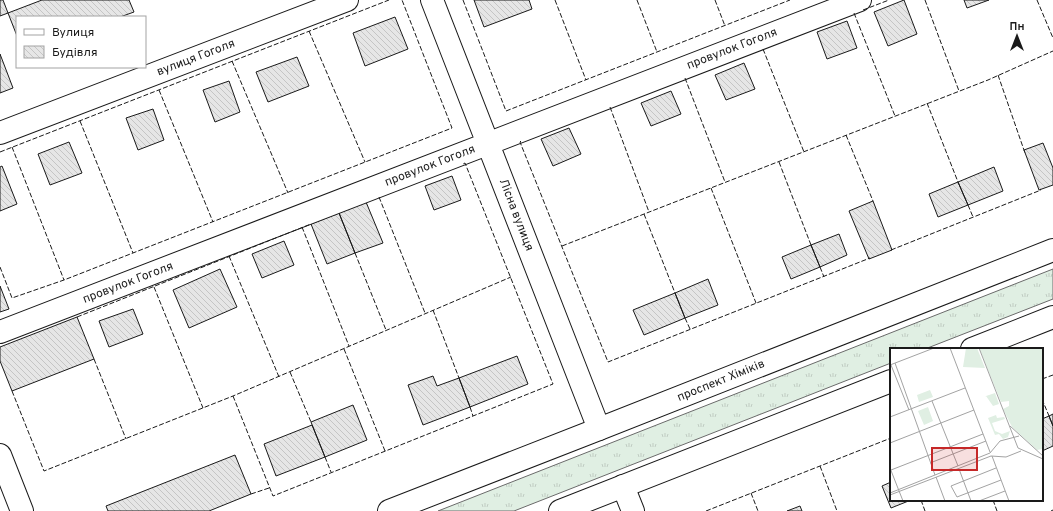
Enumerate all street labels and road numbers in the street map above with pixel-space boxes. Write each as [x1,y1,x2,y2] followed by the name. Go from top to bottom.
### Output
[684,24,780,74] street label: провулок Гоголя
[155,36,237,80] street label: вулиця Гоголя
[382,141,478,191] street label: провулок Гоголя
[495,177,537,253] street label: Лісна вулиця
[80,258,176,308] street label: провулок Гоголя
[675,356,767,406] street label: проспект Хіміків

